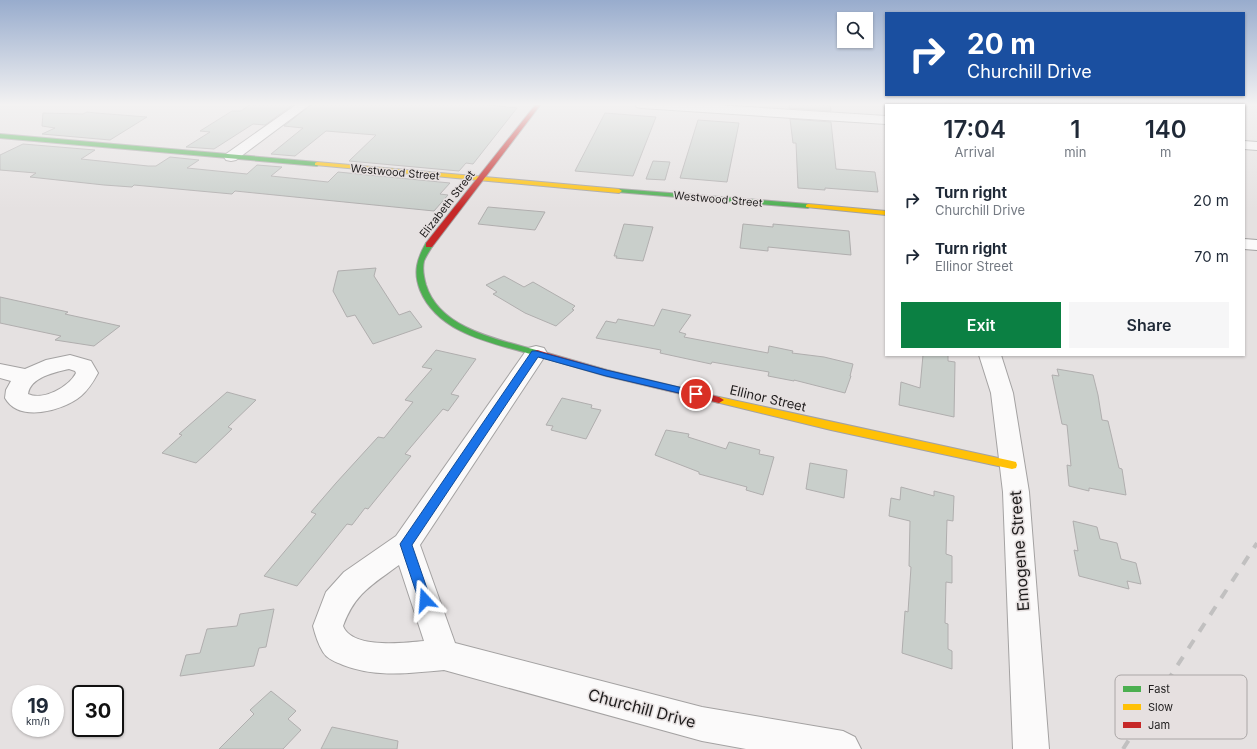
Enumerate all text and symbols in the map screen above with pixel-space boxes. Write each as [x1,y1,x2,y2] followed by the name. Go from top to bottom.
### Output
[837,12,873,48] map controls
[837,12,873,48] button: search
[967,27,1036,61] text: 20 m
[901,28,953,80] icon: right
[967,61,1092,82] text: Churchill Drive
[943,115,1006,144] text: 17:04
[1070,115,1080,144] text: 1
[1145,115,1187,144] text: 140
[955,144,995,160] text: Arrival
[1064,144,1086,160] text: min
[1160,144,1171,160] text: m
[350,161,440,183] street label: Westwood Street
[416,167,478,240] street label: Elizabeth Street
[935,183,1007,202] text: Turn right
[673,188,763,210] street label: Westwood Street
[901,189,923,211] icon: right
[1193,191,1229,210] text: 20 m
[935,202,1025,218] text: Churchill Drive
[935,239,1007,258] text: Turn right
[901,245,923,267] icon: right
[1194,247,1229,266] text: 70 m
[935,258,1013,274] text: Ellinor Street
[901,302,1061,348] button: Exit
[1069,302,1229,348] button: Share
[679,377,713,411] pin
[728,381,808,415] street label: Ellinor Street
[685,383,707,405] icon: arrive
[1005,490,1033,612] street label: Emogene Street
[404,579,446,621] position arrow
[1115,675,1247,739] legend
[1148,682,1170,696] text: Fast
[586,684,698,732] street label: Churchill Drive
[72,685,124,737] speed limit sign: 30
[27,694,49,718] text: 19
[1148,700,1173,714] text: Slow
[26,715,50,727] text: km/h
[1148,718,1170,732] text: Jam

